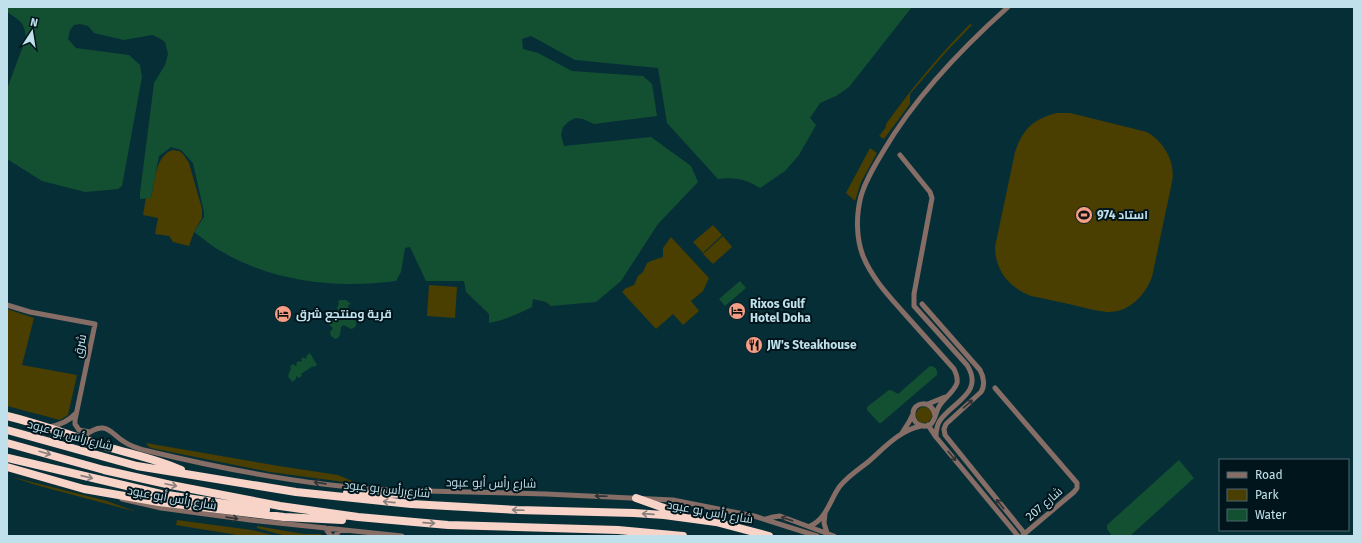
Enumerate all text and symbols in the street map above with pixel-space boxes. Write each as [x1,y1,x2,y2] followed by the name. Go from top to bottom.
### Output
[12,12,52,52] north arrow
[29,16,39,30] text: N
[1074,205,1094,225] sports icon: استاد 974
[1097,208,1148,222] place label: استاد 974
[750,297,811,325] place label: Rixos Gulf Hotel Doha
[727,301,747,321] hotel icon: Rixos Gulf Hotel Doha
[273,304,293,324] hotel icon: قرية ومنتجع شرق
[296,307,392,323] place label: قرية ومنتجع شرق
[71,333,89,359] street label: شرق
[744,335,764,355] restaurant icon: JW's Steakhouse
[766,338,857,352] place label: JW's Steakhouse
[963,400,974,409] one-way arrow
[26,416,114,454] street label: شارع رأس بو عبود
[38,450,51,458] one-way arrow
[947,451,956,462] one-way arrow
[1219,459,1349,531] legend
[1255,468,1283,482] text: Road
[80,473,93,481] one-way arrow
[446,474,536,492] street label: شارع رأس أبو عبود
[343,476,431,502] street label: شارع رأس بو عبود
[314,479,327,487] one-way arrow
[126,482,218,514] street label: شارع رأس أبو عبود
[164,482,177,490] one-way arrow
[1023,484,1066,525] street label: شارع 207
[1255,488,1279,502] text: Park
[595,492,608,500] one-way arrow
[666,497,754,527] street label: شارع رأس بو عبود
[383,498,396,506] one-way arrow
[995,498,1004,509] one-way arrow
[512,506,525,514] one-way arrow
[1255,508,1287,522] text: Water
[642,510,655,517] one-way arrow
[225,514,238,522] one-way arrow
[781,514,793,522] one-way arrow
[422,520,435,527] one-way arrow

